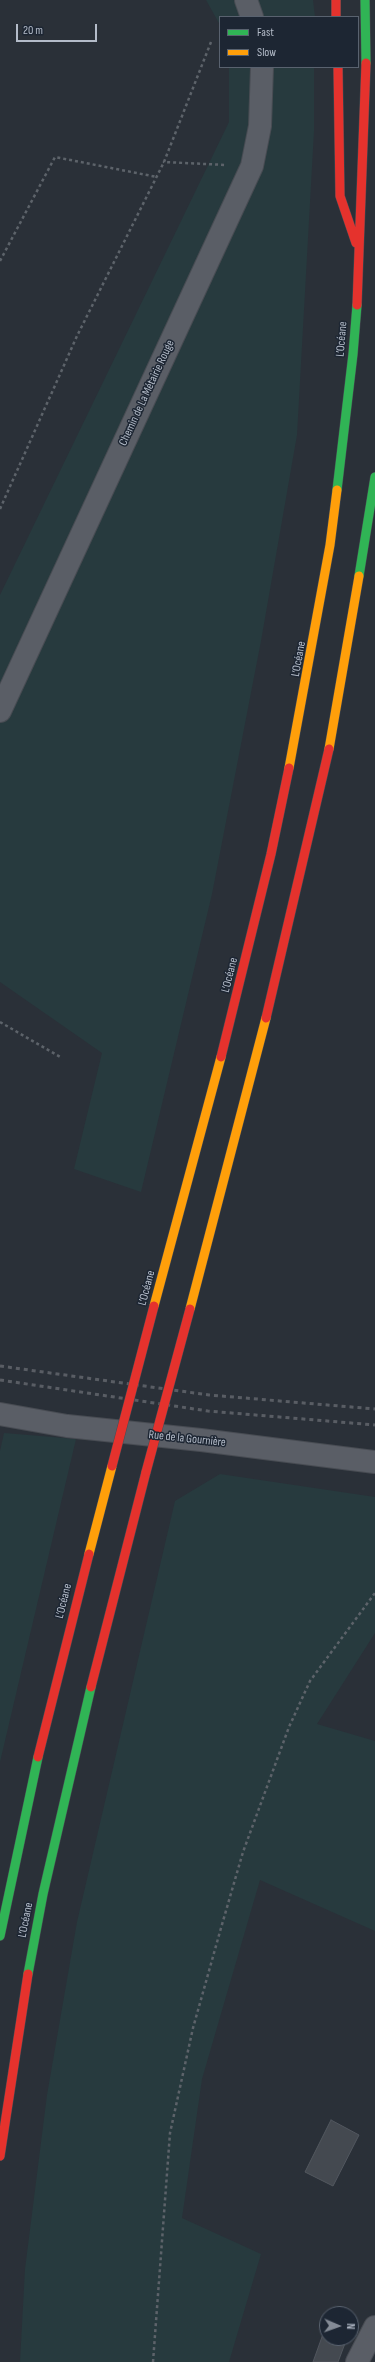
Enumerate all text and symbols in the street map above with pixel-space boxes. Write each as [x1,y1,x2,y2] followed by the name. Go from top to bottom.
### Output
[18,16,99,42] scale bar
[219,16,359,68] legend
[23,23,43,38] text: 20 m
[257,25,274,40] text: Fast
[257,45,276,60] text: Slow
[333,321,351,357] street label: L’Océane
[116,338,178,448] street label: Chemin de La Métairie Rouge
[289,640,309,678] street label: L’Océane
[219,956,241,994] street label: L’Océane
[135,1269,159,1307] street label: L’Océane
[148,1428,226,1450] street label: Rue de la Gournière
[53,1582,75,1620] street label: L’Océane
[16,1901,36,1939] street label: L’Océane
[319,2306,359,2346] north arrow
[344,2323,357,2330] text: N

